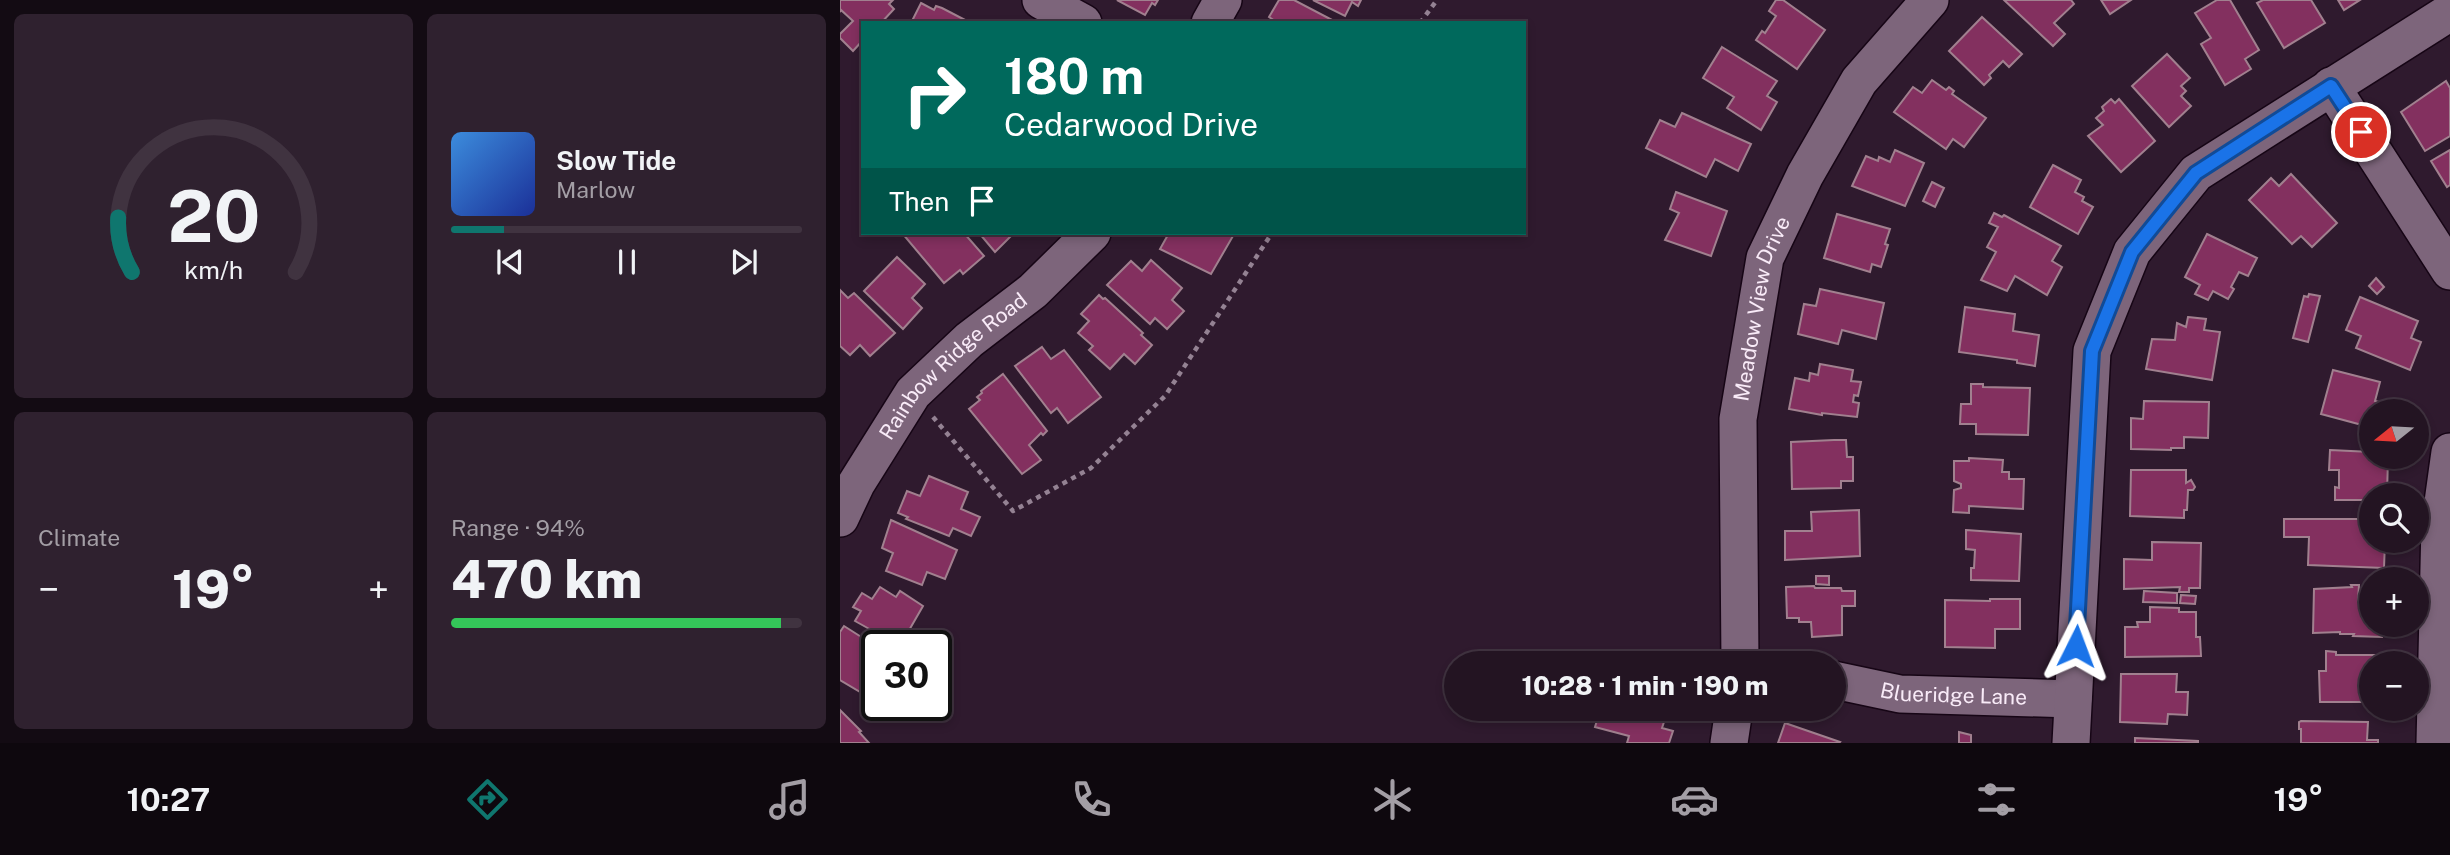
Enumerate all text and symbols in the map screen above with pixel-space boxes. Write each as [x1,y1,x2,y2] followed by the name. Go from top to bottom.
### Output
[1004,47,1144,105] text: 180 m
[889,49,980,140] icon: right
[2331,102,2391,162] pin
[1004,106,1258,143] text: Cedarwood Drive
[2342,113,2380,151] icon: arrive
[556,145,676,176] text: Slow Tide
[167,174,260,259] text: 20
[556,176,635,203] text: Marlow
[963,182,1001,220] icon: arrive
[889,186,949,217] text: Then
[1728,212,1795,403] street label: Meadow View Drive
[491,243,529,281] icon: previous
[608,243,646,281] icon: pause
[725,243,763,281] icon: next
[184,255,243,285] text: km/h
[874,287,1032,444] street label: Rainbow Ridge Road
[2359,399,2429,469] north arrow
[2359,399,2429,721] map controls
[2359,483,2429,553] button: search
[451,514,585,541] text: Range · 94%
[38,524,120,551] text: Climate
[451,549,642,610] text: 470 km
[172,559,255,620] text: 19°
[38,567,59,612] text: −
[368,567,389,612] text: +
[2359,567,2429,637] button: +
[2039,609,2113,683] position arrow
[861,630,952,721] speed limit sign: 30
[2359,651,2429,721] button: −
[1522,670,1768,701] text: 10:28 · 1 min · 190 m
[1878,677,2027,710] street label: Blueridge Lane
[463,775,512,824] icon: directions
[765,775,814,824] icon: music
[1067,775,1116,824] icon: phone
[1368,775,1417,824] icon: climate
[1670,775,1719,824] icon: car
[1972,775,2021,824] icon: filters
[126,781,210,818] text: 10:27
[2274,781,2324,818] text: 19°

